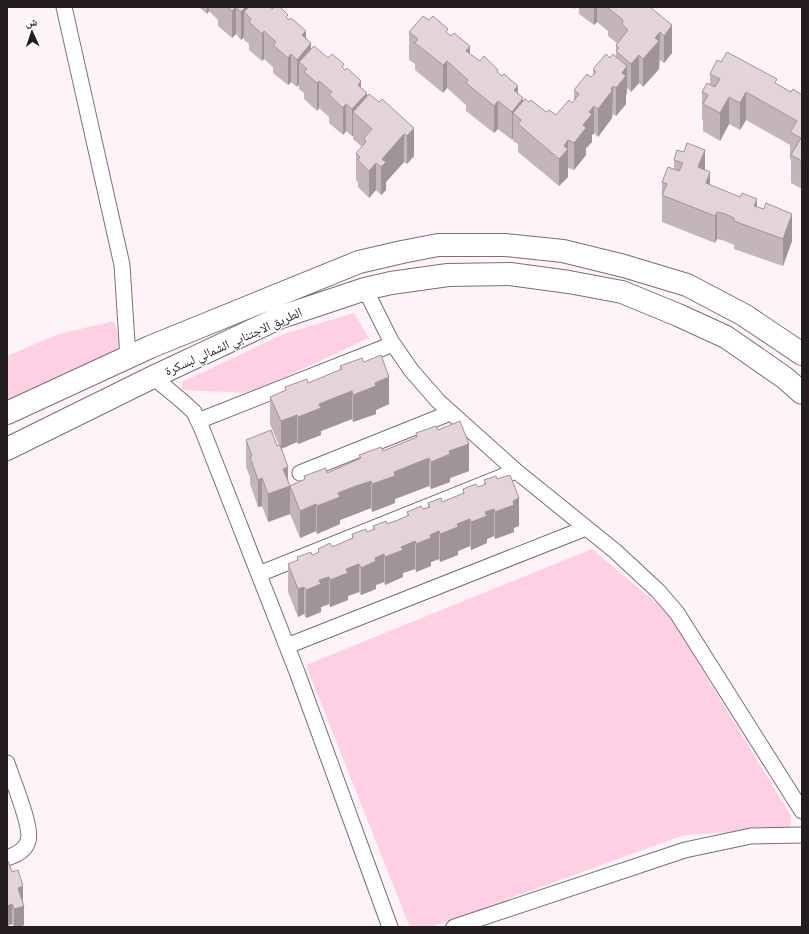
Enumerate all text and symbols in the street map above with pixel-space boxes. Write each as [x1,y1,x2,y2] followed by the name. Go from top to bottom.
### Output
[12,12,52,52] north arrow
[25,15,38,30] text: ش
[162,303,306,382] street label: الطريق الاجتنابي الشمالي لبسكرة

